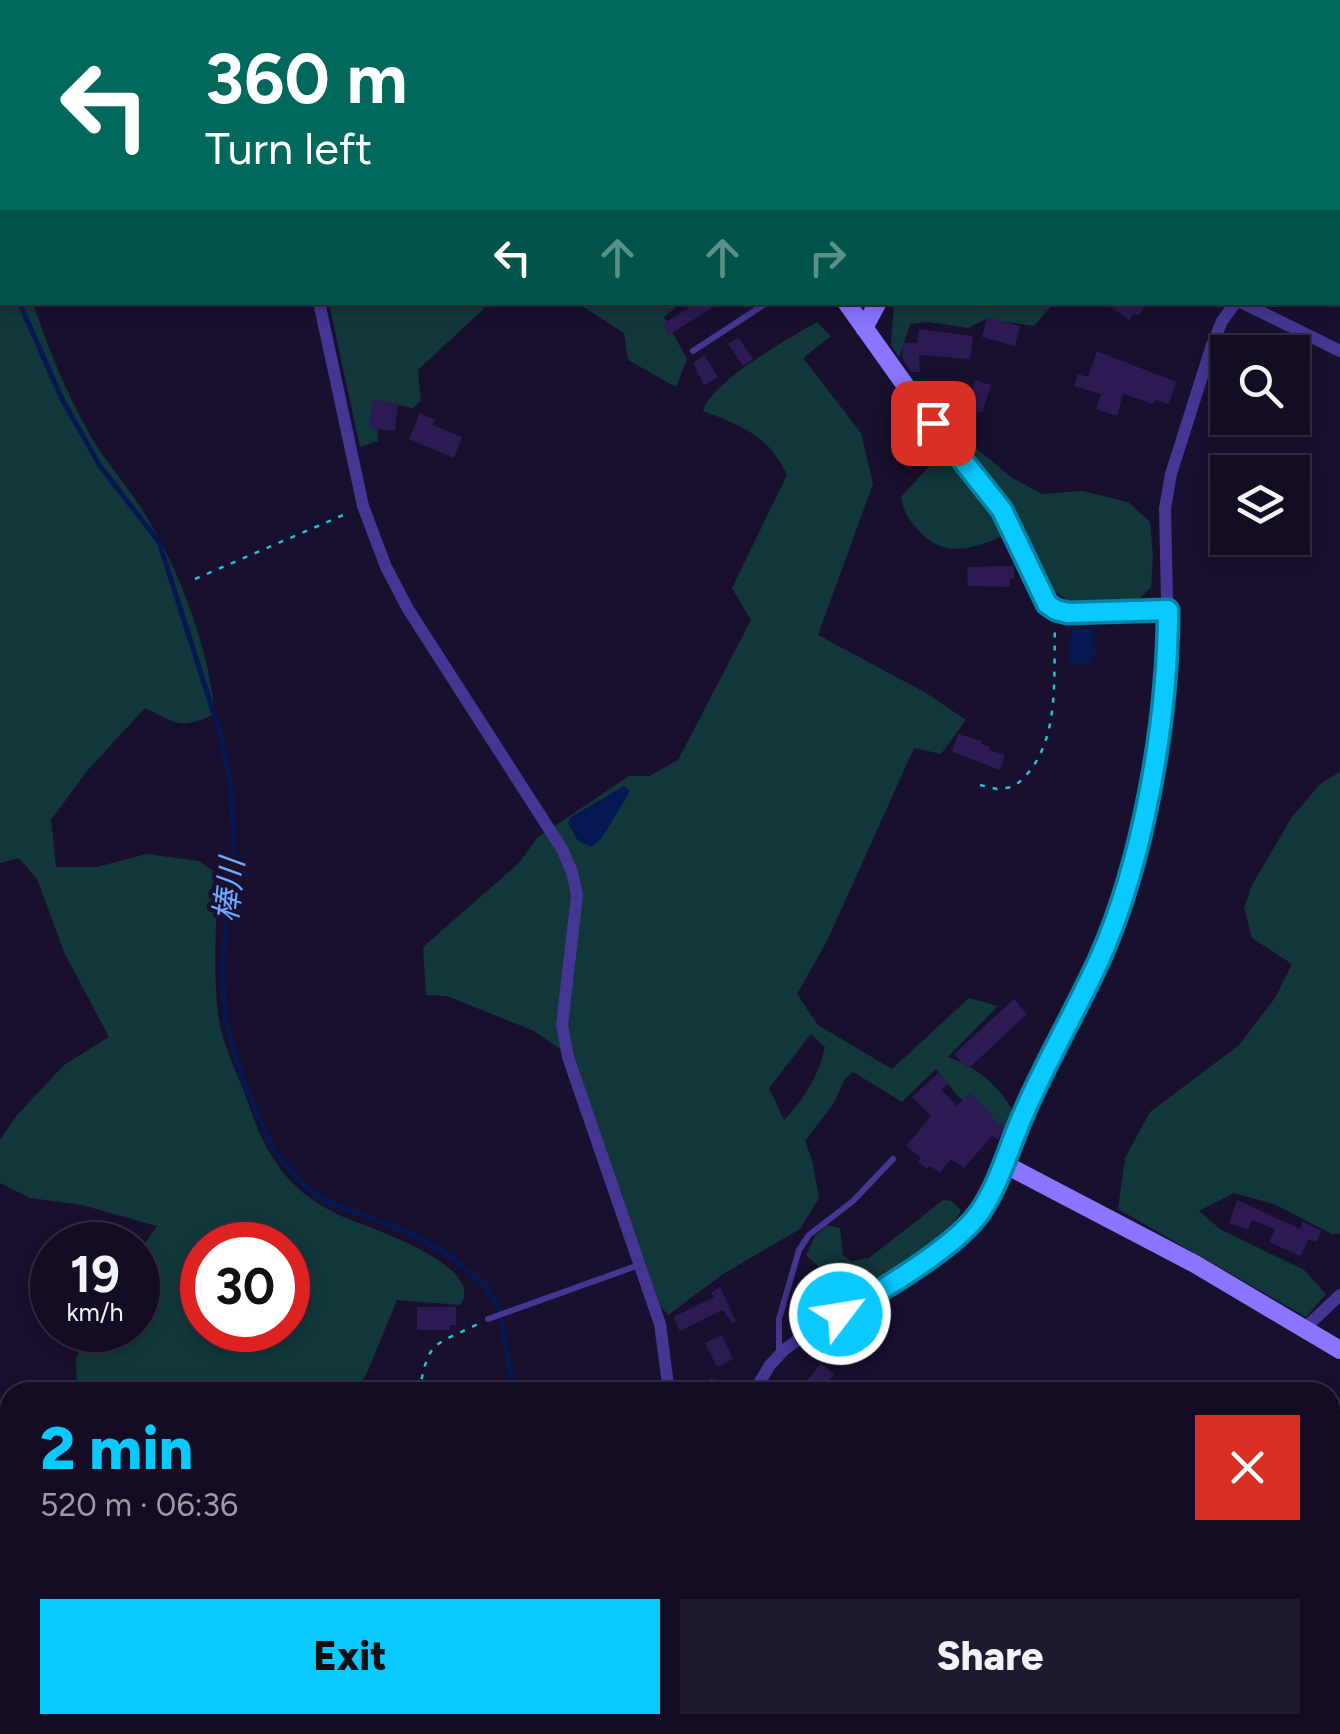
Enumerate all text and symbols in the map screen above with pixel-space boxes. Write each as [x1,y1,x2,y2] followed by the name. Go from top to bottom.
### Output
[205,36,408,121] text: 360 m
[40,40,170,170] icon: left
[205,121,372,175] text: Turn left
[485,230,540,285] icon: left
[590,230,645,285] icon: ahead
[695,230,750,285] icon: ahead
[800,230,855,285] icon: right
[1210,335,1310,555] map controls
[1210,335,1310,435] button: search
[891,381,976,466] pin
[906,396,961,451] icon: arrive
[1210,455,1310,555] button: layers
[207,853,252,924] water label: 棒川
[180,1222,310,1352] speed limit sign: 30
[70,1244,120,1305] text: 19
[788,1262,892,1366] position arrow
[66,1297,124,1327] text: km/h
[40,1412,193,1484] text: 2 min
[1195,1415,1300,1520] button: close
[40,1486,238,1524] text: 520 m · 06:36
[40,1599,660,1714] button: Exit
[680,1599,1300,1714] button: Share

